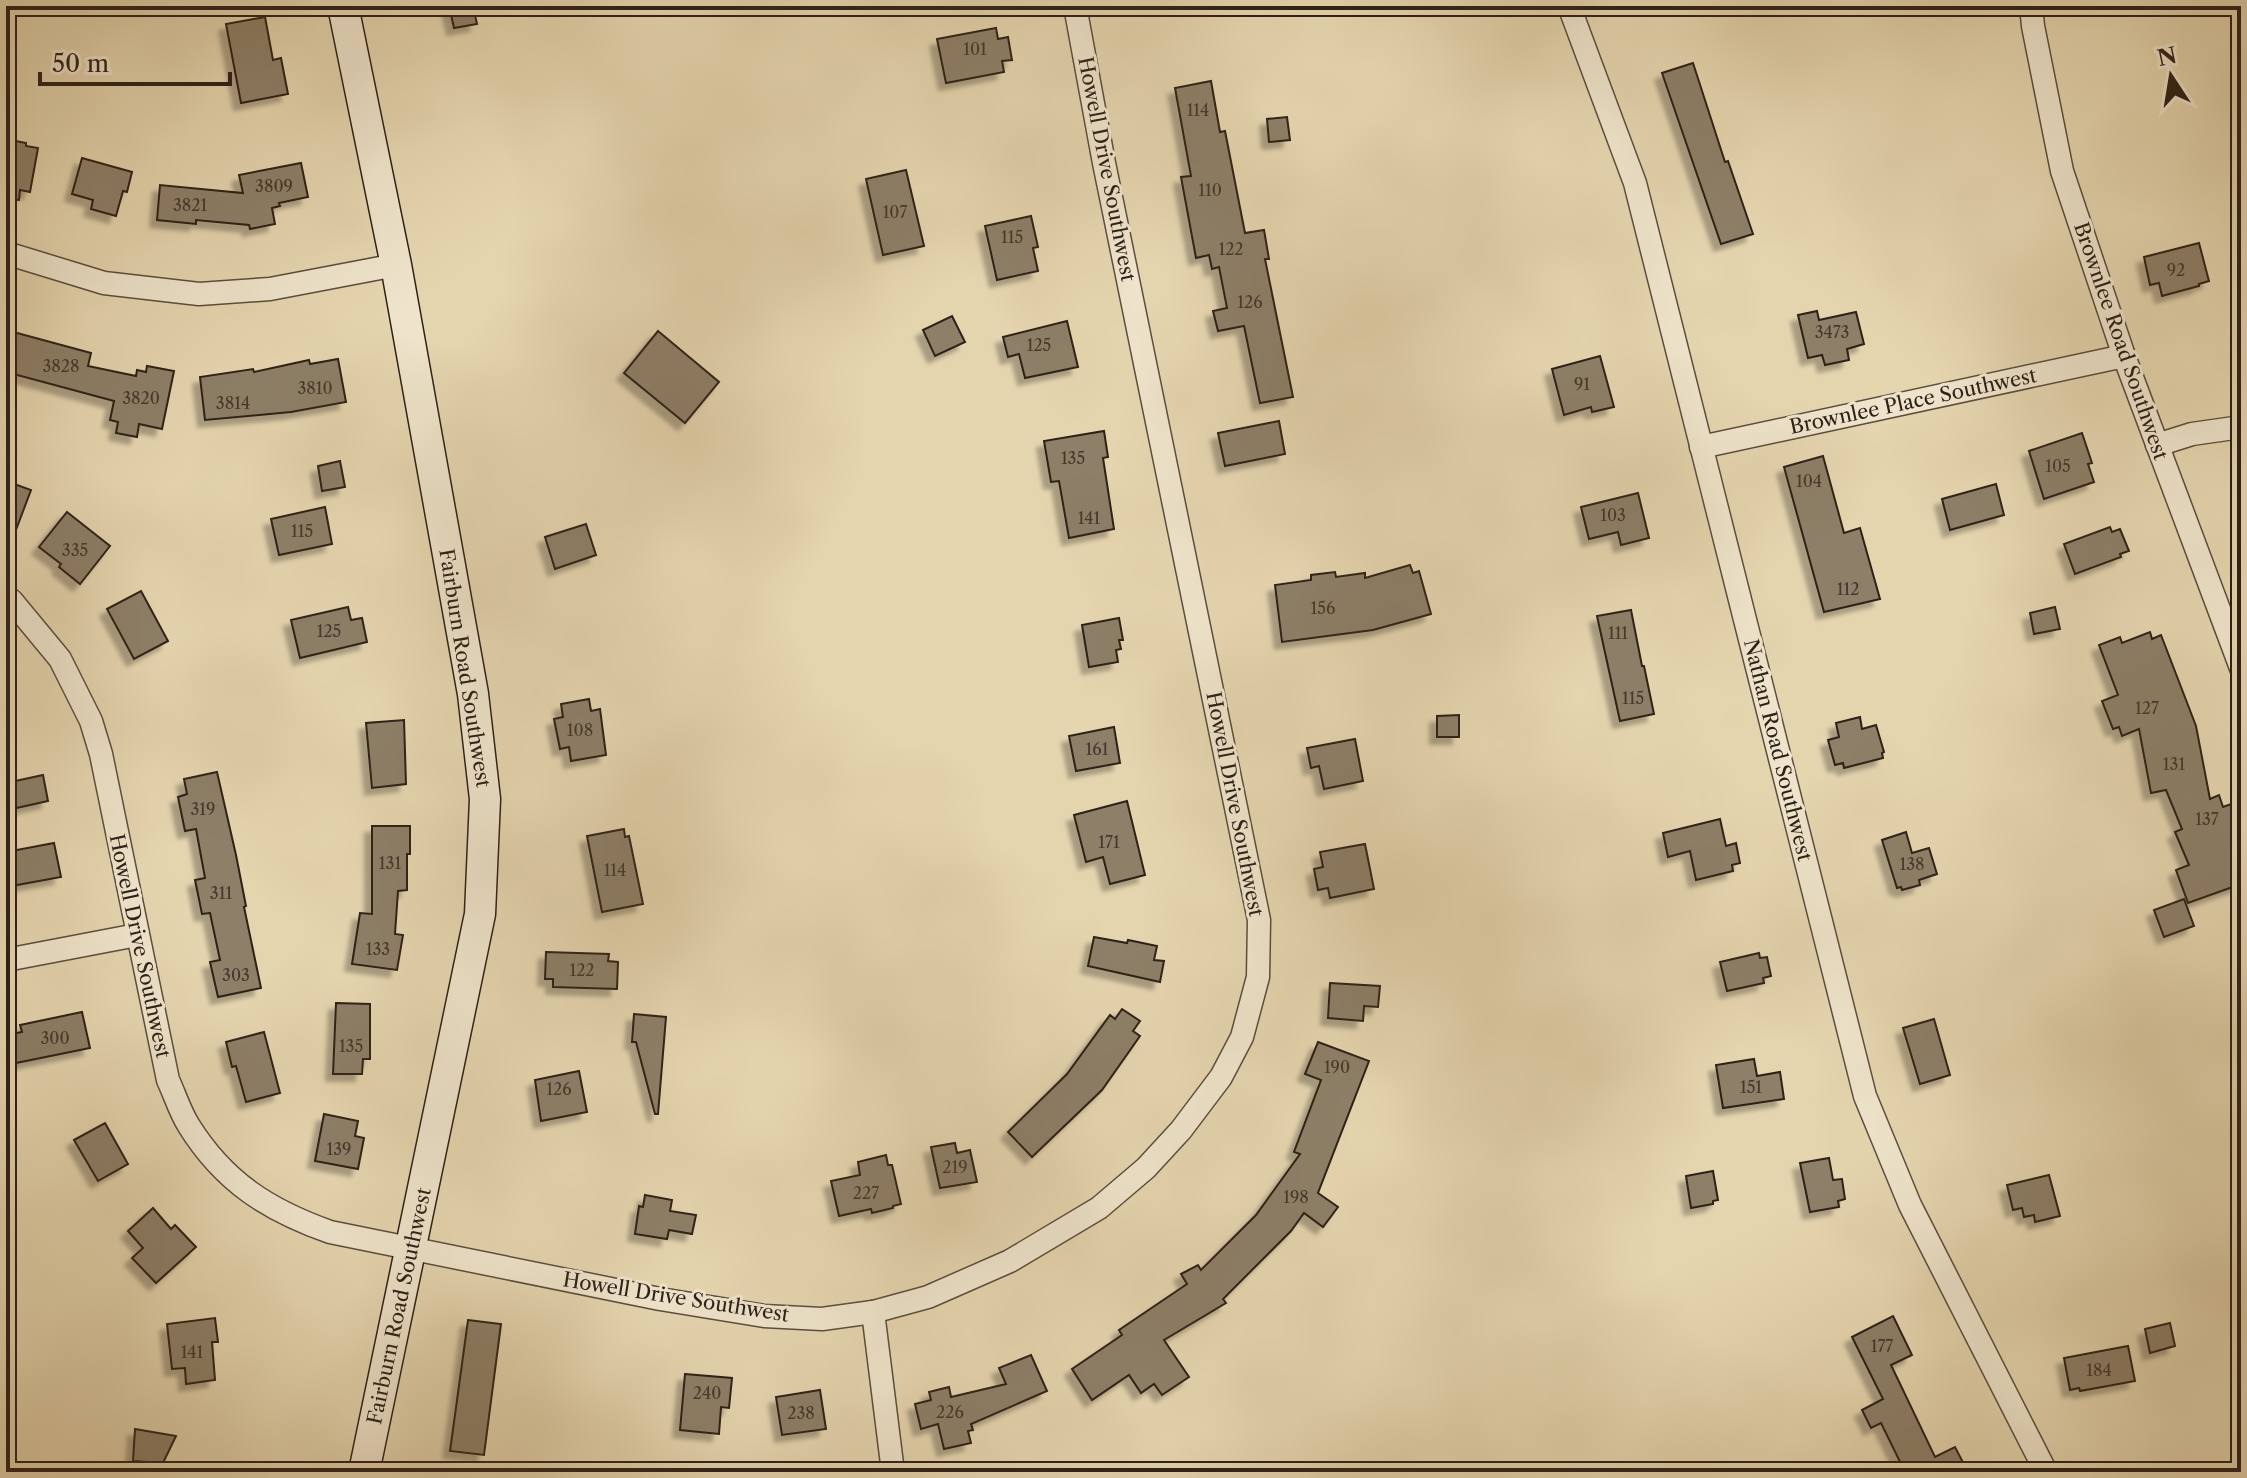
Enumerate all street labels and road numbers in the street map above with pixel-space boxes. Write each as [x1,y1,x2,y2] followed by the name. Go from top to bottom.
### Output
[1073,55,1141,283] street label: Howell Drive Southwest
[2069,219,2173,463] street label: Brownlee Road Southwest
[1787,363,2039,439] street label: Brownlee Place Southwest
[434,547,496,789] street label: Fairburn Road Southwest
[1739,637,1817,863] street label: Nathan Road Southwest
[1201,690,1269,918] street label: Howell Drive Southwest
[104,832,176,1060] street label: Howell Drive Southwest
[362,1185,436,1427] street label: Fairburn Road Southwest
[561,1267,791,1327] street label: Howell Drive Southwest

